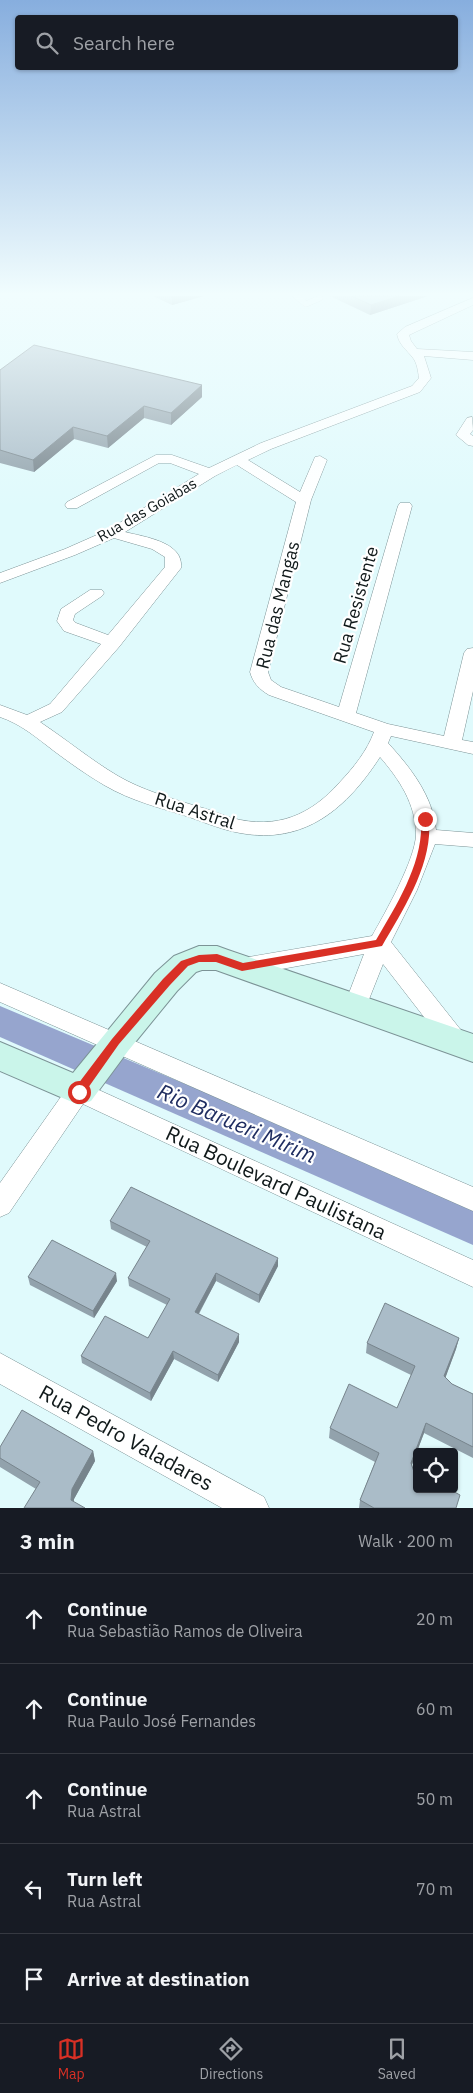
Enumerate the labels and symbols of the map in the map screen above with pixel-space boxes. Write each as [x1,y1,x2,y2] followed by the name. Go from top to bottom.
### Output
[94,473,200,546] street label: Rua das Goiabas
[251,539,305,671] street label: Rua das Mangas
[328,543,383,666] street label: Rua Resistente
[152,787,238,834] street label: Rua Astral
[414,808,437,831] route end
[154,1076,321,1169] water label: Rio Barueri Mirim
[68,1081,91,1104] route start
[162,1119,391,1246] street label: Rua Boulevard Paulistana
[34,1378,219,1497] street label: Rua Pedro Valadares

